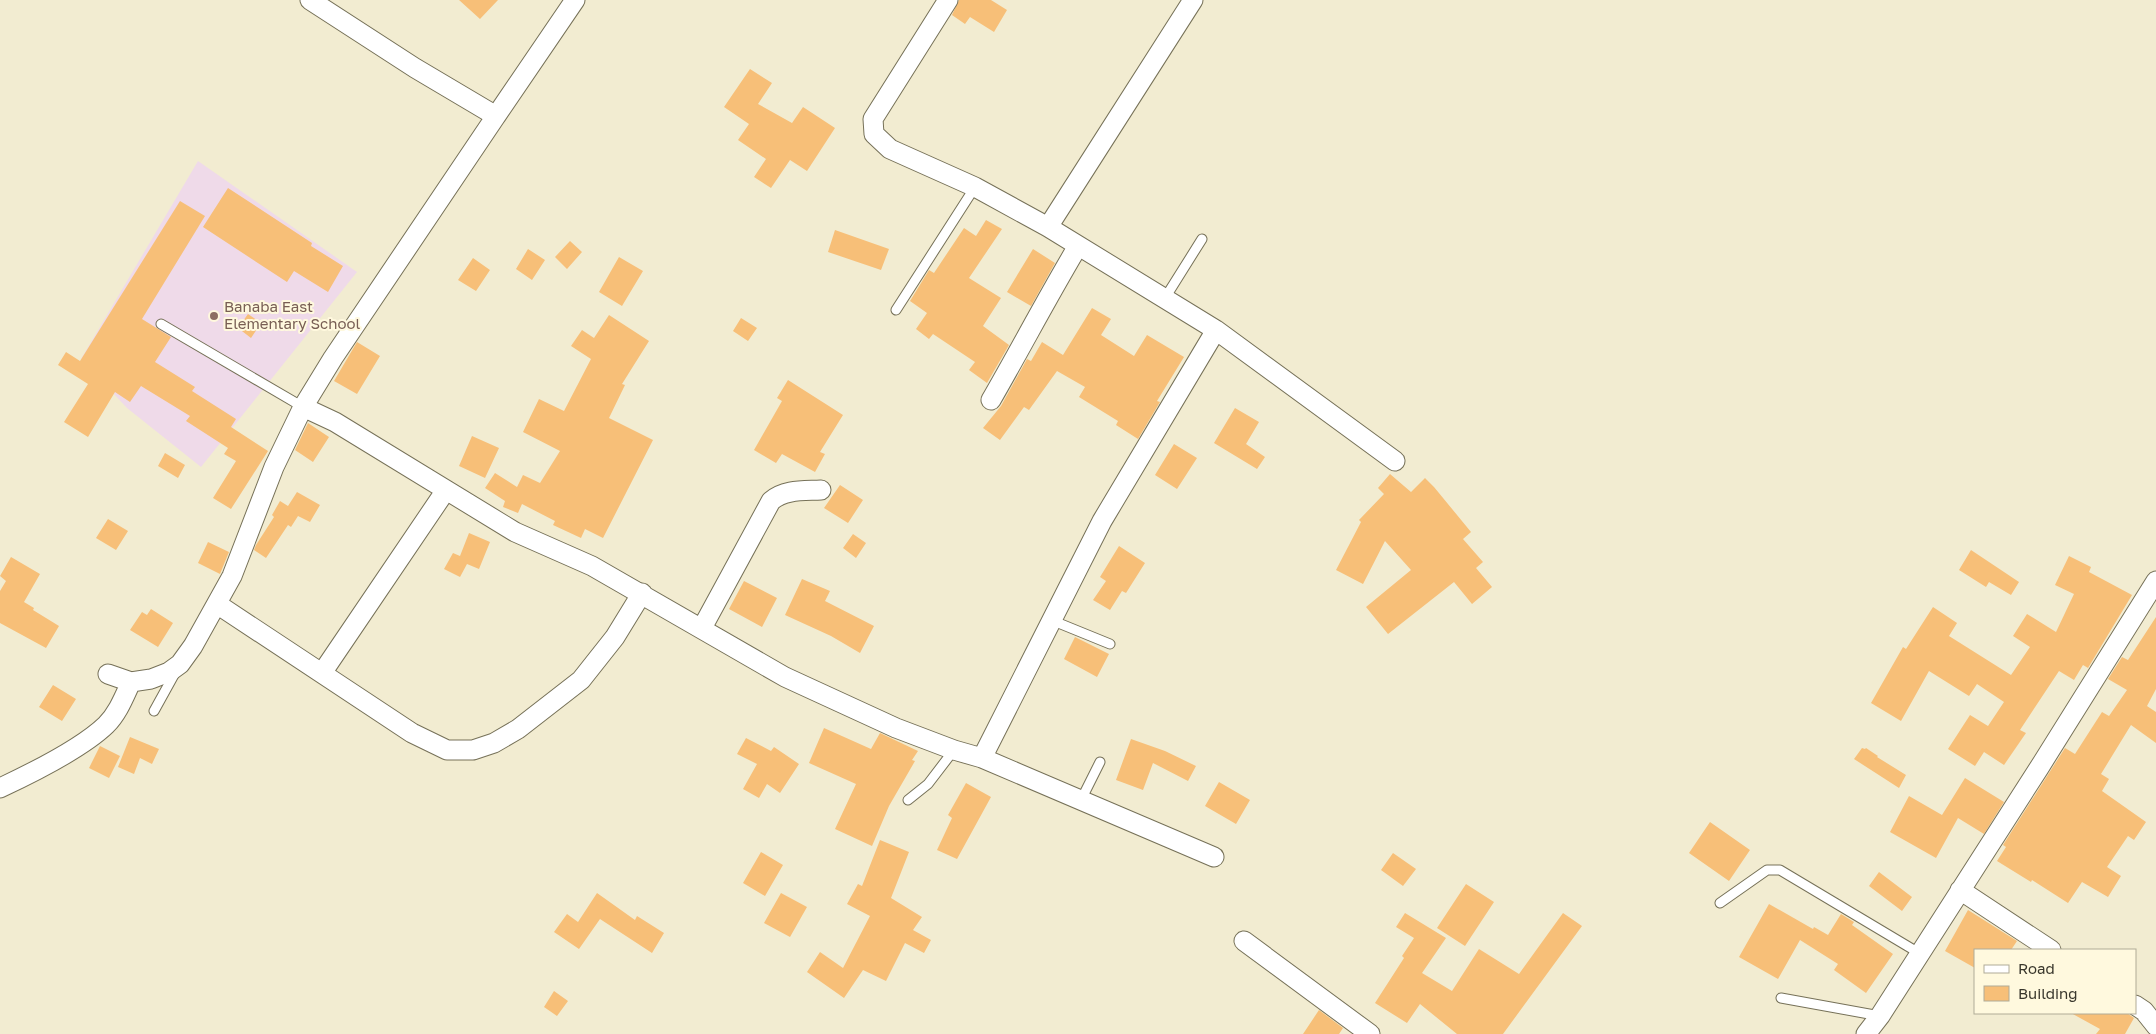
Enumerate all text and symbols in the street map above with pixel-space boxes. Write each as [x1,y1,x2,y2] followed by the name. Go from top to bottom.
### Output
[224,297,360,332] place label: Banaba East Elementary School
[208,310,220,322] marker: Banaba East Elementary School
[1974,949,2136,1014] legend
[2018,959,2055,977] text: Road
[2018,984,2078,1002] text: Building

